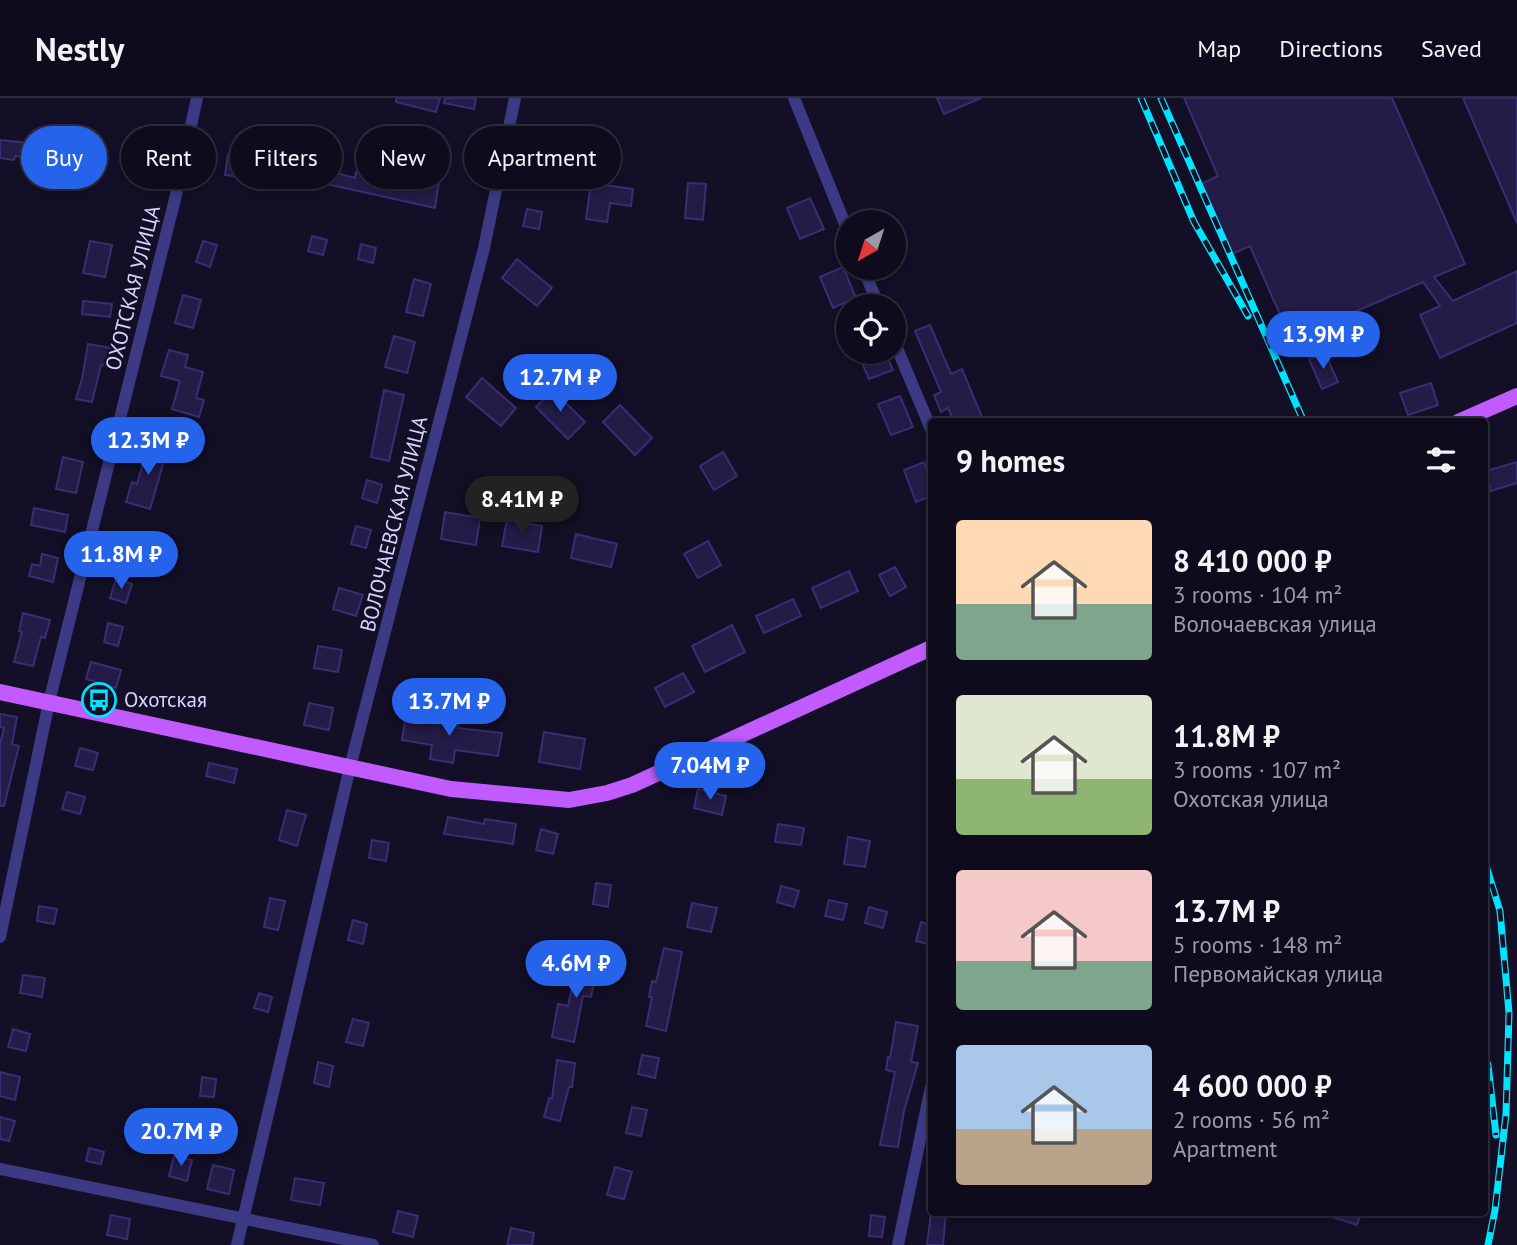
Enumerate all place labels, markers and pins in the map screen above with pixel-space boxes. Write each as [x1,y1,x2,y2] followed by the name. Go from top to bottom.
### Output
[1258,312,1388,371] pin: 13.9M ₽
[495,354,625,414] pin: 12.7M ₽
[83,418,213,477] pin: 12.3M ₽
[457,476,587,536] pin: 8.41M ₽
[56,532,186,591] pin: 11.8M ₽
[384,678,514,738] pin: 13.7M ₽
[80,681,118,719] bus stop icon: Охотская
[124,686,207,713] place label: Охотская
[645,742,775,802] pin: 7.04M ₽
[519,940,633,1000] pin: 4.6M ₽
[116,1108,246,1168] pin: 20.7M ₽

